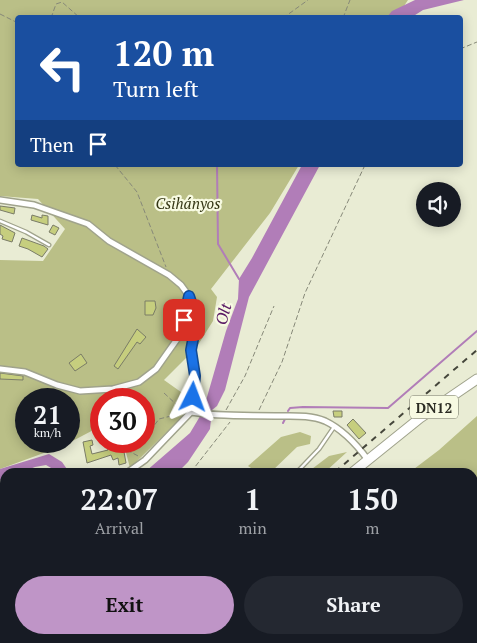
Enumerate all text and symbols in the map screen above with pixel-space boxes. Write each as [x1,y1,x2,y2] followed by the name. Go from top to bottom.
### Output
[113,30,214,76] text: 120 m
[30,35,95,100] icon: left
[113,74,199,103] text: Turn left
[84,130,112,158] icon: arrive
[30,132,74,157] text: Then
[416,182,461,227] map controls
[416,182,461,227] button: sound
[156,193,220,213] park label: Csihányos
[163,299,205,341] pin
[210,300,237,327] water label: Olt
[170,306,198,334] icon: arrive
[166,370,218,422] position arrow
[90,388,155,453] speed limit sign: 30
[410,396,458,418] road number: DN12
[33,398,62,431] text: 21
[34,425,61,440] text: km/h
[80,479,158,519] text: 22:07
[244,479,261,519] text: 1
[347,479,398,519] text: 150
[95,517,144,539] text: Arrival
[239,517,267,539] text: min
[365,517,379,539] text: m
[15,576,234,634] button: Exit
[244,576,463,634] button: Share

